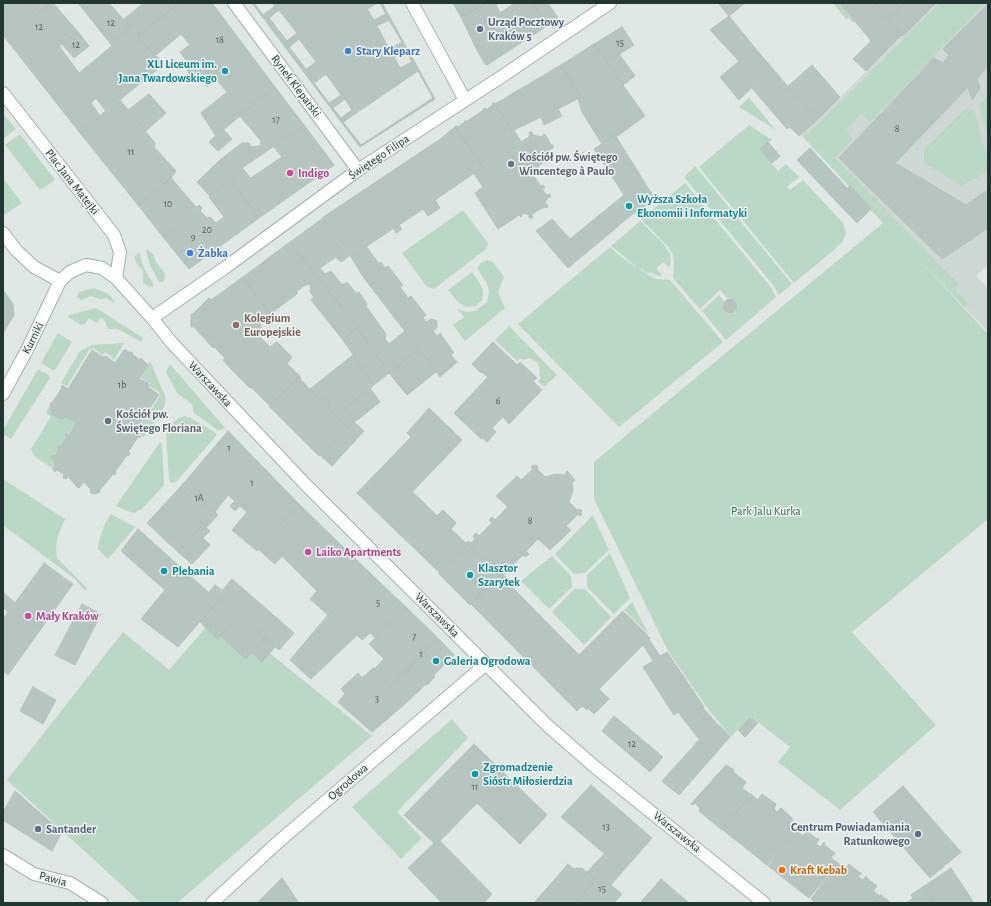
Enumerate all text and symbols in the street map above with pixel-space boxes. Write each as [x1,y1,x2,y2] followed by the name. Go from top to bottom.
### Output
[488,15,564,43] place label: Urząd Pocztowy Kraków 5
[107,17,115,29] house number: 12
[35,21,43,33] house number: 12
[475,24,485,34] marker: Urząd Pocztowy Kraków 5
[216,34,224,46] house number: 18
[616,37,624,49] house number: 15
[72,39,80,51] house number: 12
[356,44,420,58] place label: Stary Kleparz
[343,46,353,56] marker: Stary Kleparz
[268,52,324,120] street label: Rynek Kleparski
[119,57,217,85] place label: XLI Liceum im. Jana Twardowskiego
[220,66,230,76] marker: XLI Liceum im. Jana Twardowskiego
[272,114,280,126] house number: 17
[895,123,899,135] house number: 8
[346,131,412,183] street label: Świętego Filipa
[42,146,102,218] street label: Plac Jana Matejki
[128,146,134,158] house number: 11
[519,150,618,178] place label: Kościół pw. Świętego Wincentego à Paulo
[506,159,516,169] marker: Kościół pw. Świętego Wincentego à Paulo
[298,166,329,180] place label: Indigo
[285,168,295,178] marker: Indigo
[637,192,747,220] place label: Wyższa Szkoła Ekonomii i Informatyki
[164,198,172,210] house number: 10
[624,201,634,211] marker: Wyższa Szkoła Ekonomii i Informatyki
[202,224,212,236] house number: 20
[191,231,195,243] house number: 9
[198,246,228,260] place label: Żabka
[185,248,195,258] marker: Żabka
[244,311,301,339] place label: Kolegium Europejskie
[19,320,47,356] street label: Kurniki
[231,320,241,330] marker: Kolegium Europejskie
[185,358,235,410] street label: Warszawska
[118,379,126,391] house number: 1b
[496,395,500,407] house number: 6
[116,407,202,435] place label: Kościół pw. Świętego Floriana
[103,416,113,426] marker: Kościół pw. Świętego Floriana
[227,442,231,454] house number: 1
[250,477,254,489] house number: 1
[194,492,204,504] house number: 1A
[731,504,801,518] park label: Park Jalu Kurka
[528,515,532,527] house number: 8
[316,545,401,559] place label: Laiko Apartments
[303,547,313,557] marker: Laiko Apartments
[478,561,520,589] place label: Klasztor Szarytek
[172,564,215,578] place label: Plebania
[159,566,169,576] marker: Plebania
[465,570,475,580] marker: Klasztor Szarytek
[412,590,462,640] street label: Warszawska
[376,597,380,609] house number: 5
[36,609,99,623] place label: Mały Kraków
[23,611,33,621] marker: Mały Kraków
[412,631,416,643] house number: 7
[419,648,423,660] house number: 1
[444,654,530,668] place label: Galeria Ogrodowa
[431,656,441,666] marker: Galeria Ogrodowa
[375,693,379,705] house number: 3
[628,738,636,750] house number: 12
[483,760,573,788] place label: Zgromadzenie Sióstr Miłosierdzia
[325,761,371,803] street label: Ogrodowa
[470,769,480,779] marker: Zgromadzenie Sióstr Miłosierdzia
[472,781,478,793] house number: 11
[650,808,704,856] street label: Warszawska
[791,820,910,848] place label: Centrum Powiadamiania Ratunkowego
[602,821,610,833] house number: 13
[46,822,96,836] place label: Santander
[33,824,43,834] marker: Santander
[913,829,923,839] marker: Centrum Powiadamiania Ratunkowego
[790,863,847,877] place label: Kraft Kebab
[777,865,787,875] marker: Kraft Kebab
[38,868,68,890] street label: Pawia
[598,883,606,895] house number: 15

